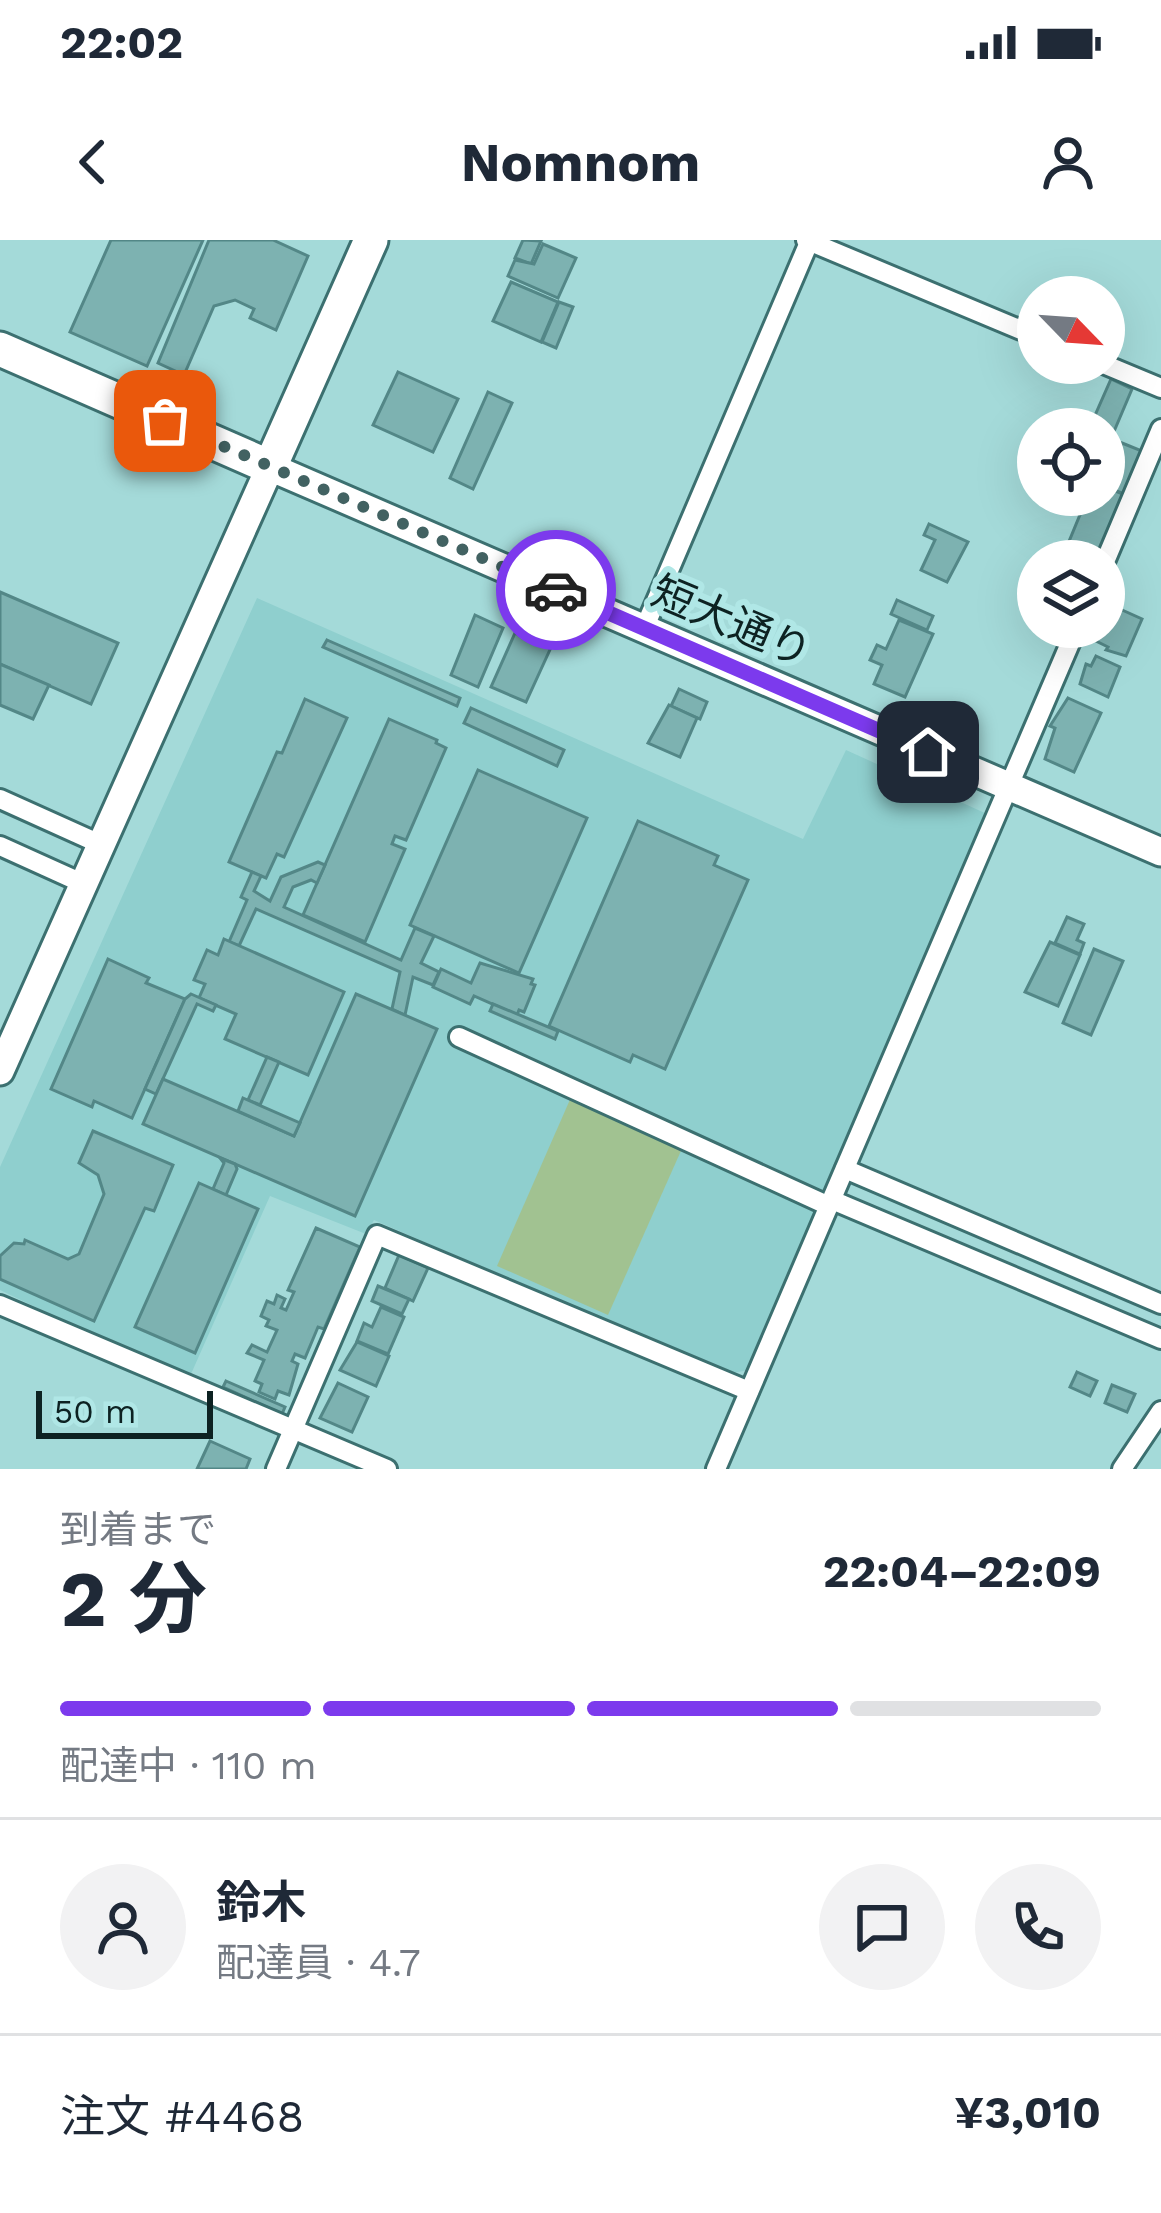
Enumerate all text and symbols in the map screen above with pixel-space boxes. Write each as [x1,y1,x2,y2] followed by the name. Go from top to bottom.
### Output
[60,16,183,69] text: 22:02
[60,129,126,195] icon: back
[1035,129,1101,195] icon: person
[461,131,700,194] text: Nomnom
[1017,276,1125,384] north arrow
[1017,276,1125,648] map controls
[114,370,216,472] pin
[132,388,198,454] icon: bag
[1017,408,1125,516] button: locate
[496,530,616,650] courier
[1017,540,1125,648] button: layers
[523,557,589,623] icon: car
[645,566,819,677] street label: 短大通り
[877,701,979,803] pin
[895,719,961,785] icon: home
[36,1385,213,1438] scale bar
[54,1392,136,1431] text: 50 m
[60,1507,216,1552] text: 到着まで
[823,1545,1101,1598] text: 22:04–22:09
[60,1553,207,1645] text: 2 分
[60,1743,317,1788] text: 配達中 · 110 m
[60,1864,186,1990] button: person
[819,1864,945,1990] button: chat
[975,1864,1101,1990] button: phone
[216,1876,306,1929] text: 鈴木
[216,1940,421,1985] text: 配達員 · 4.7
[954,2086,1101,2139] text: ¥3,010
[60,2090,304,2143] text: 注文 #4468

